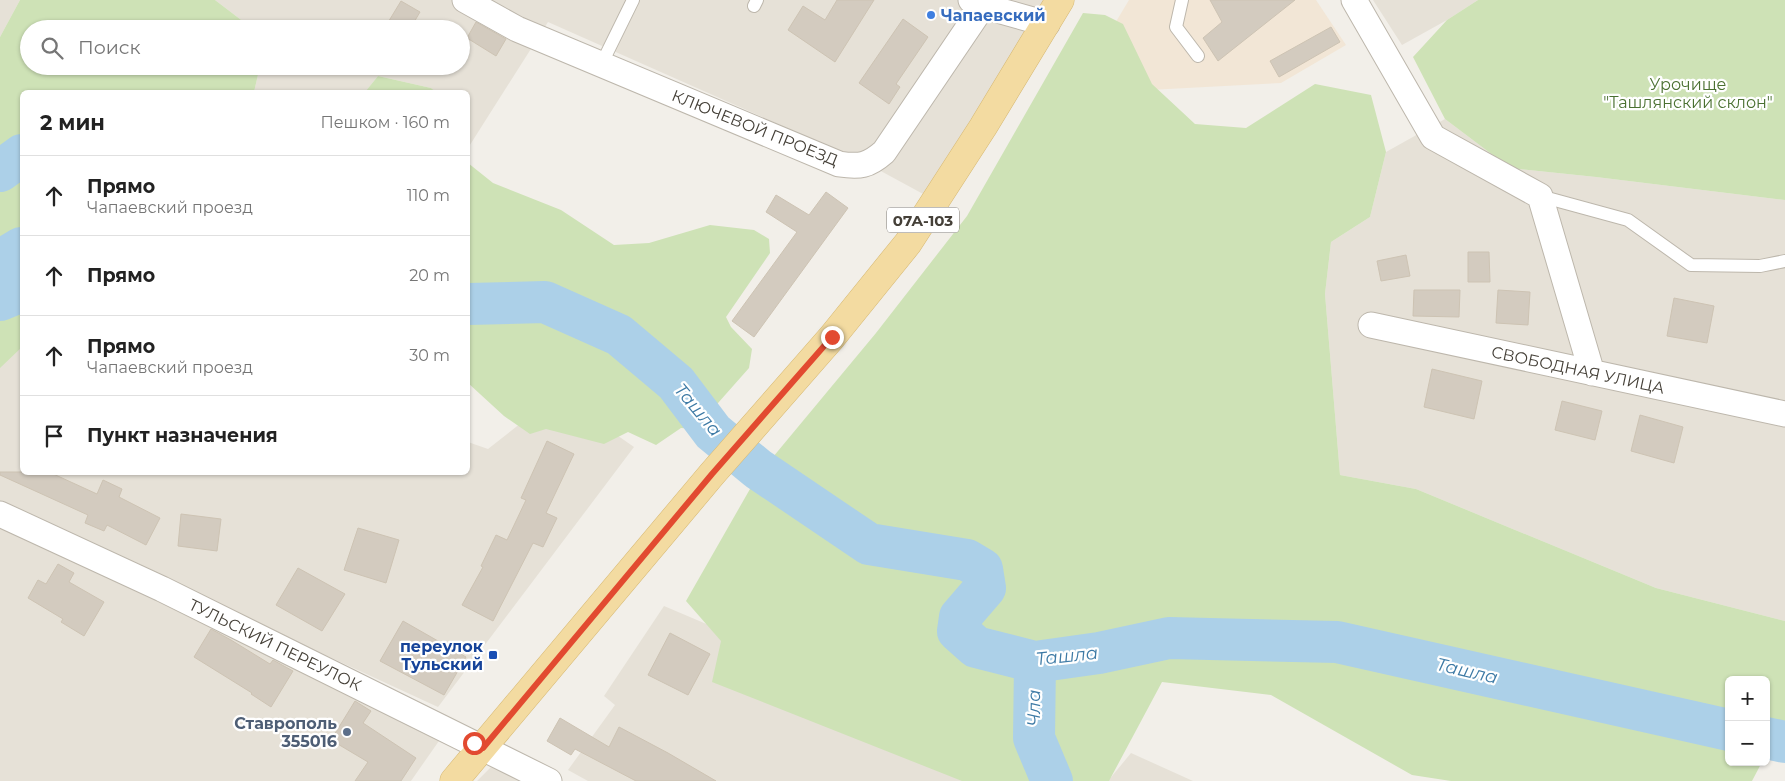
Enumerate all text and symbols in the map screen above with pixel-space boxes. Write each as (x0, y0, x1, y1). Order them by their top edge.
place label: Чапаевский (941, 6, 1046, 25)
marker: Чапаевский (925, 9, 937, 21)
search box (20, 20, 470, 75)
icon: search (38, 34, 66, 62)
text: Поиск (78, 36, 141, 59)
park label: Урочище "Ташлянский склон" (1603, 75, 1773, 112)
street label: КЛЮЧЕВОЙ ПРОЕЗД (669, 86, 841, 170)
text: 2 мин (40, 110, 105, 135)
text: Пешком · 160 m (321, 113, 450, 132)
text: Прямо (87, 175, 155, 198)
icon: ahead (40, 182, 68, 210)
text: 110 m (407, 186, 450, 205)
text: Чапаевский проезд (87, 198, 253, 217)
road number: 07А-103 (887, 208, 959, 232)
icon: ahead (40, 262, 68, 290)
text: Прямо (87, 264, 155, 287)
text: 20 m (409, 266, 450, 285)
route end (821, 326, 844, 349)
text: Прямо (87, 335, 155, 358)
icon: ahead (40, 342, 68, 370)
street label: СВОБОДНАЯ УЛИЦА (1490, 342, 1666, 398)
text: 30 m (409, 346, 450, 365)
text: Чапаевский проезд (87, 358, 253, 377)
water label: Ташла (669, 379, 727, 441)
icon: arrive (40, 422, 68, 450)
text: Пункт назначения (87, 424, 278, 447)
street label: ТУЛЬСКИЙ ПЕРЕУЛОК (186, 595, 364, 695)
place label: переулок Тульский (400, 637, 484, 674)
water label: Ташла (1035, 642, 1099, 670)
marker: переулок Тульский (487, 649, 499, 661)
water label: Ташла (1434, 653, 1500, 689)
map controls (1725, 676, 1770, 766)
button: + (1725, 676, 1770, 721)
water label: Чла (1023, 689, 1045, 727)
place label: Ставрополь 355016 (234, 714, 337, 751)
button: − (1725, 721, 1770, 766)
marker: Ставрополь 355016 (341, 726, 353, 738)
route start (463, 732, 486, 755)

